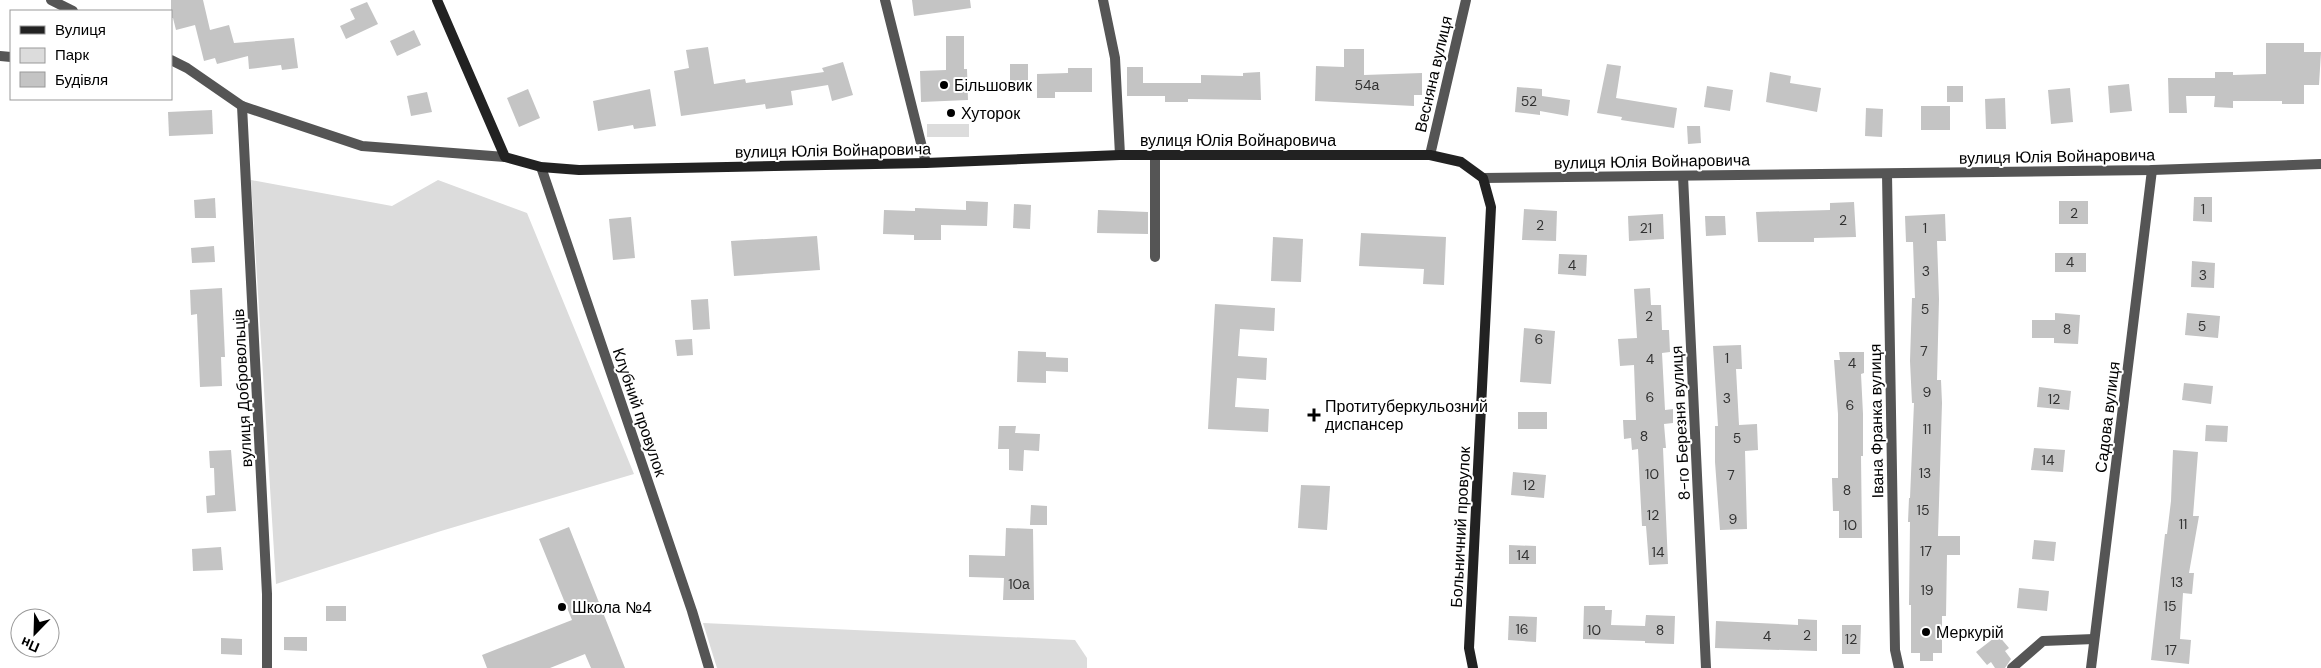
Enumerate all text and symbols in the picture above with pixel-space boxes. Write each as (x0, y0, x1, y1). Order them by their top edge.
legend (10, 10, 172, 100)
street label: Весняна вулиця (1410, 14, 1457, 134)
text: Вулиця (55, 20, 106, 40)
text: Парк (55, 45, 89, 65)
text: Будівля (55, 70, 108, 90)
place label: Більшовик (954, 75, 1033, 96)
house number: 54а (1355, 76, 1380, 94)
marker: Більшовик (938, 79, 950, 91)
house number: 52 (1521, 92, 1537, 110)
place label: Хуторок (961, 103, 1021, 124)
marker: Хуторок (945, 107, 957, 119)
street label: вулиця Юлія Войнаровича (1140, 130, 1336, 151)
street label: вулиця Юлія Войнаровича (735, 138, 931, 163)
street label: вулиця Юлія Войнаровича (1959, 144, 2155, 169)
street label: вулиця Юлія Войнаровича (1554, 149, 1750, 174)
house number: 1 (2201, 200, 2205, 218)
house number: 2 (2070, 204, 2078, 222)
house number: 2 (1839, 211, 1847, 229)
house number: 2 (1536, 216, 1544, 234)
house number: 21 (1640, 219, 1652, 237)
house number: 1 (1923, 219, 1927, 237)
house number: 4 (2066, 253, 2075, 271)
house number: 4 (1568, 256, 1577, 274)
house number: 3 (1922, 262, 1930, 280)
house number: 3 (2199, 266, 2207, 284)
house number: 5 (1921, 300, 1929, 318)
house number: 2 (1645, 307, 1653, 325)
street label: вулиця Добровольців (228, 308, 257, 468)
house number: 5 (2198, 317, 2206, 335)
house number: 8 (2063, 320, 2071, 338)
house number: 6 (1535, 330, 1543, 348)
house number: 7 (1920, 342, 1928, 360)
street label: Івана Франка вулиця (1865, 343, 1888, 499)
street label: Клубний провулок (608, 345, 672, 480)
street label: 8-го Березня вулиця (1666, 345, 1695, 501)
house number: 1 (1725, 349, 1729, 367)
house number: 4 (1646, 350, 1655, 368)
house number: 4 (1848, 354, 1857, 372)
street label: Садова вулиця (2090, 360, 2125, 474)
house number: 9 (1923, 383, 1932, 401)
house number: 6 (1646, 388, 1654, 406)
house number: 3 (1723, 389, 1731, 407)
house number: 12 (2048, 390, 2060, 408)
place label: Протитуберкульозний диспансер (1325, 396, 1488, 435)
house number: 6 (1846, 396, 1854, 414)
marker: Протитуберкульозний диспансер (1307, 408, 1321, 422)
house number: 11 (1923, 420, 1931, 438)
house number: 8 (1640, 427, 1648, 445)
house number: 5 (1733, 429, 1741, 447)
street label: Больничний провулок (1446, 445, 1475, 608)
house number: 14 (2042, 451, 2055, 469)
house number: 13 (1919, 464, 1931, 482)
house number: 10 (1645, 465, 1659, 483)
house number: 7 (1727, 466, 1735, 484)
house number: 12 (1523, 476, 1535, 494)
house number: 8 (1843, 481, 1851, 499)
house number: 15 (1917, 501, 1929, 519)
house number: 12 (1647, 506, 1659, 524)
house number: 9 (1729, 510, 1738, 528)
house number: 11 (2179, 515, 2187, 533)
house number: 10 (1843, 516, 1857, 534)
house number: 17 (1920, 542, 1932, 560)
house number: 14 (1652, 543, 1665, 561)
house number: 14 (1517, 546, 1530, 564)
house number: 13 (2171, 573, 2183, 591)
house number: 10а (1008, 575, 1030, 593)
house number: 19 (1920, 581, 1934, 599)
place label: Школа №4 (572, 597, 652, 618)
house number: 15 (2164, 597, 2176, 615)
marker: Школа №4 (556, 601, 568, 613)
north arrow (10, 608, 60, 658)
house number: 16 (1515, 620, 1529, 638)
house number: 10 (1587, 621, 1601, 639)
house number: 8 (1656, 621, 1664, 639)
place label: Меркурій (1936, 622, 2004, 643)
house number: 2 (1803, 626, 1811, 644)
marker: Меркурій (1920, 626, 1932, 638)
house number: 4 (1763, 627, 1772, 645)
house number: 12 (1845, 630, 1857, 648)
text: Пн (18, 633, 42, 657)
house number: 17 (2165, 641, 2177, 659)

